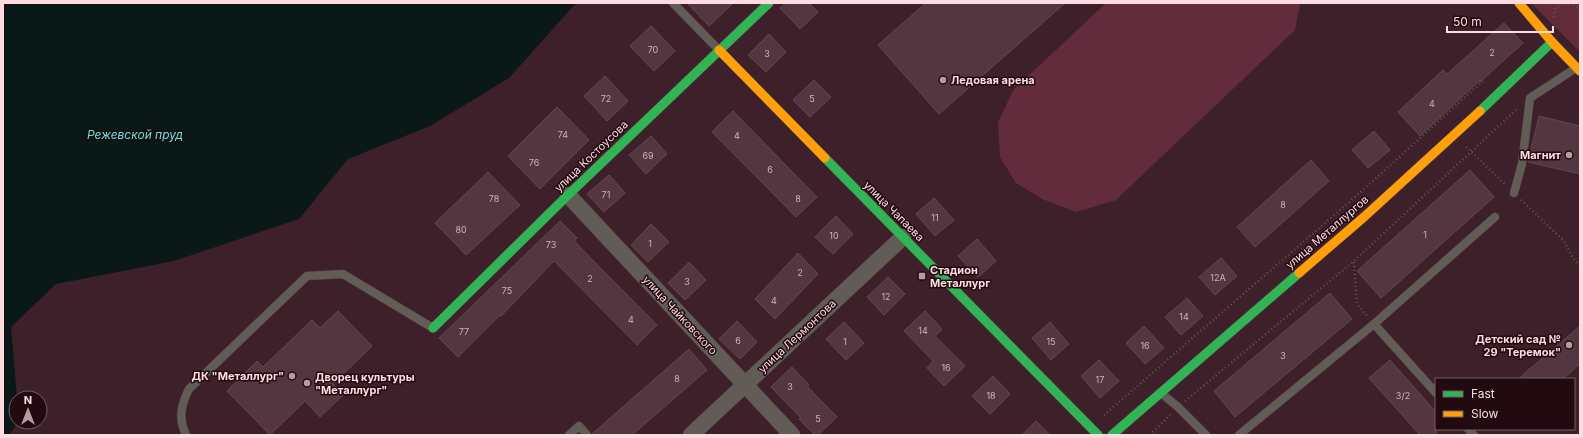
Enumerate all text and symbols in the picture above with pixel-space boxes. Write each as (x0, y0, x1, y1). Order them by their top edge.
scale bar (1447, 8, 1553, 34)
text: 50 m (1453, 14, 1482, 29)
house number: 70 (648, 44, 659, 55)
house number: 2 (1489, 47, 1495, 58)
house number: 3 (764, 48, 770, 59)
place label: Ледовая арена (951, 73, 1035, 87)
marker: Ледовая арена (938, 75, 948, 85)
house number: 72 (601, 93, 611, 104)
house number: 5 (809, 93, 815, 104)
house number: 4 (1429, 98, 1435, 109)
street label: улица Костоусова (551, 117, 631, 195)
water label: Режевской пруд (87, 127, 183, 142)
house number: 74 (558, 129, 568, 140)
house number: 4 (734, 130, 740, 141)
place label: Магнит (1520, 148, 1561, 162)
house number: 69 (642, 150, 654, 161)
marker: Магнит (1564, 150, 1574, 160)
house number: 76 (529, 157, 540, 168)
house number: 6 (767, 164, 773, 175)
street label: улица Чапаева (861, 178, 927, 244)
house number: 71 (602, 189, 610, 200)
street label: улица Металлургов (1283, 192, 1371, 272)
house number: 78 (489, 193, 500, 204)
house number: 8 (795, 193, 801, 204)
house number: 8 (1280, 199, 1286, 210)
house number: 11 (931, 212, 939, 223)
house number: 80 (455, 224, 467, 235)
house number: 1 (1423, 229, 1427, 240)
house number: 10 (829, 230, 839, 241)
house number: 1 (648, 238, 652, 249)
house number: 73 (546, 239, 557, 250)
place label: Стадион Металлург (930, 263, 990, 290)
house number: 2 (797, 267, 803, 278)
marker: Стадион Металлург (917, 271, 927, 281)
house number: 12А (1210, 272, 1226, 283)
house number: 2 (587, 273, 593, 284)
street label: улица Чайковского (640, 273, 721, 358)
house number: 3 (684, 276, 690, 287)
house number: 75 (502, 285, 512, 296)
house number: 12 (881, 291, 891, 302)
house number: 4 (771, 295, 777, 306)
street label: улица Лермонтова (755, 296, 839, 376)
house number: 14 (1179, 311, 1189, 322)
house number: 4 (628, 314, 634, 325)
house number: 14 (918, 325, 928, 336)
house number: 77 (459, 326, 469, 337)
place label: Детский сад № 29 "Теремок" (1475, 332, 1561, 359)
house number: 6 (735, 335, 741, 346)
house number: 1 (843, 336, 847, 347)
house number: 15 (1046, 336, 1056, 347)
house number: 16 (1140, 340, 1150, 351)
marker: Детский сад № 29 "Теремок" (1564, 340, 1574, 350)
house number: 3 (1280, 350, 1286, 361)
house number: 16 (941, 362, 951, 373)
place label: ДК "Металлург" (192, 369, 284, 383)
place label: Дворец культуры "Металлург" (315, 370, 415, 397)
marker: ДК "Металлург" (287, 371, 297, 381)
house number: 8 (674, 373, 680, 384)
house number: 17 (1096, 374, 1104, 385)
marker: Дворец культуры "Металлург" (302, 378, 312, 388)
legend (1435, 378, 1575, 430)
house number: 3 (787, 381, 793, 392)
text: Fast (1471, 386, 1495, 401)
north arrow (8, 390, 48, 430)
house number: 18 (986, 390, 996, 401)
house number: 3/2 (1396, 390, 1410, 401)
text: N (24, 393, 32, 407)
text: Slow (1471, 406, 1499, 421)
house number: 5 (815, 413, 821, 424)

